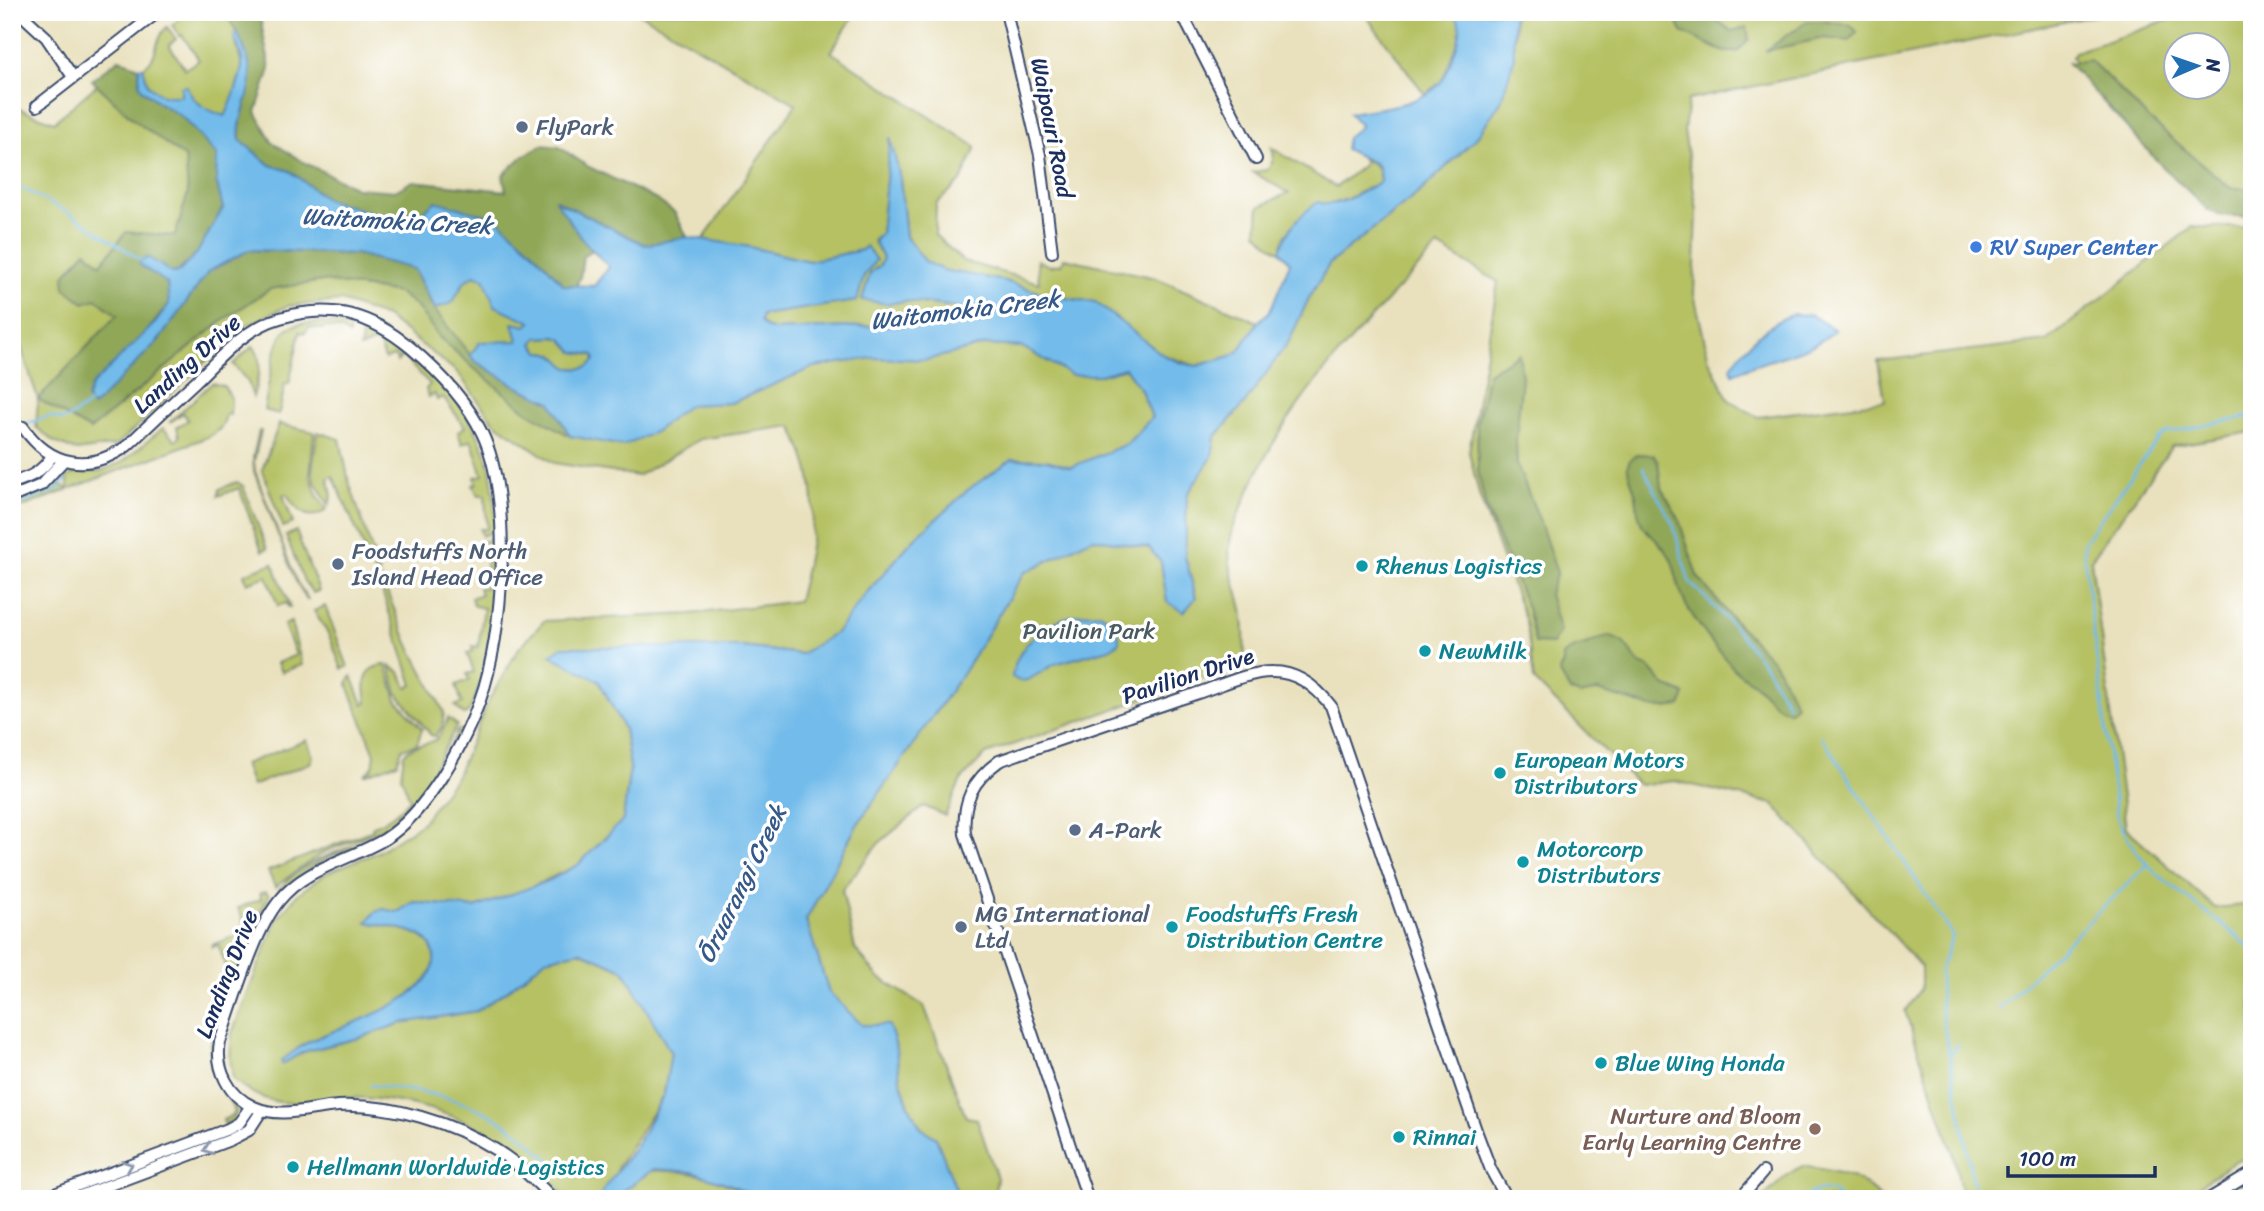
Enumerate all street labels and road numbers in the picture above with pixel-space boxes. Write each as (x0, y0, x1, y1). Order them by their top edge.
street label: Waipouri Road (1018, 54, 1086, 204)
street label: Landing Drive (123, 303, 251, 424)
street label: Pavilion Drive (1117, 635, 1259, 717)
street label: Landing Drive (184, 903, 270, 1044)

